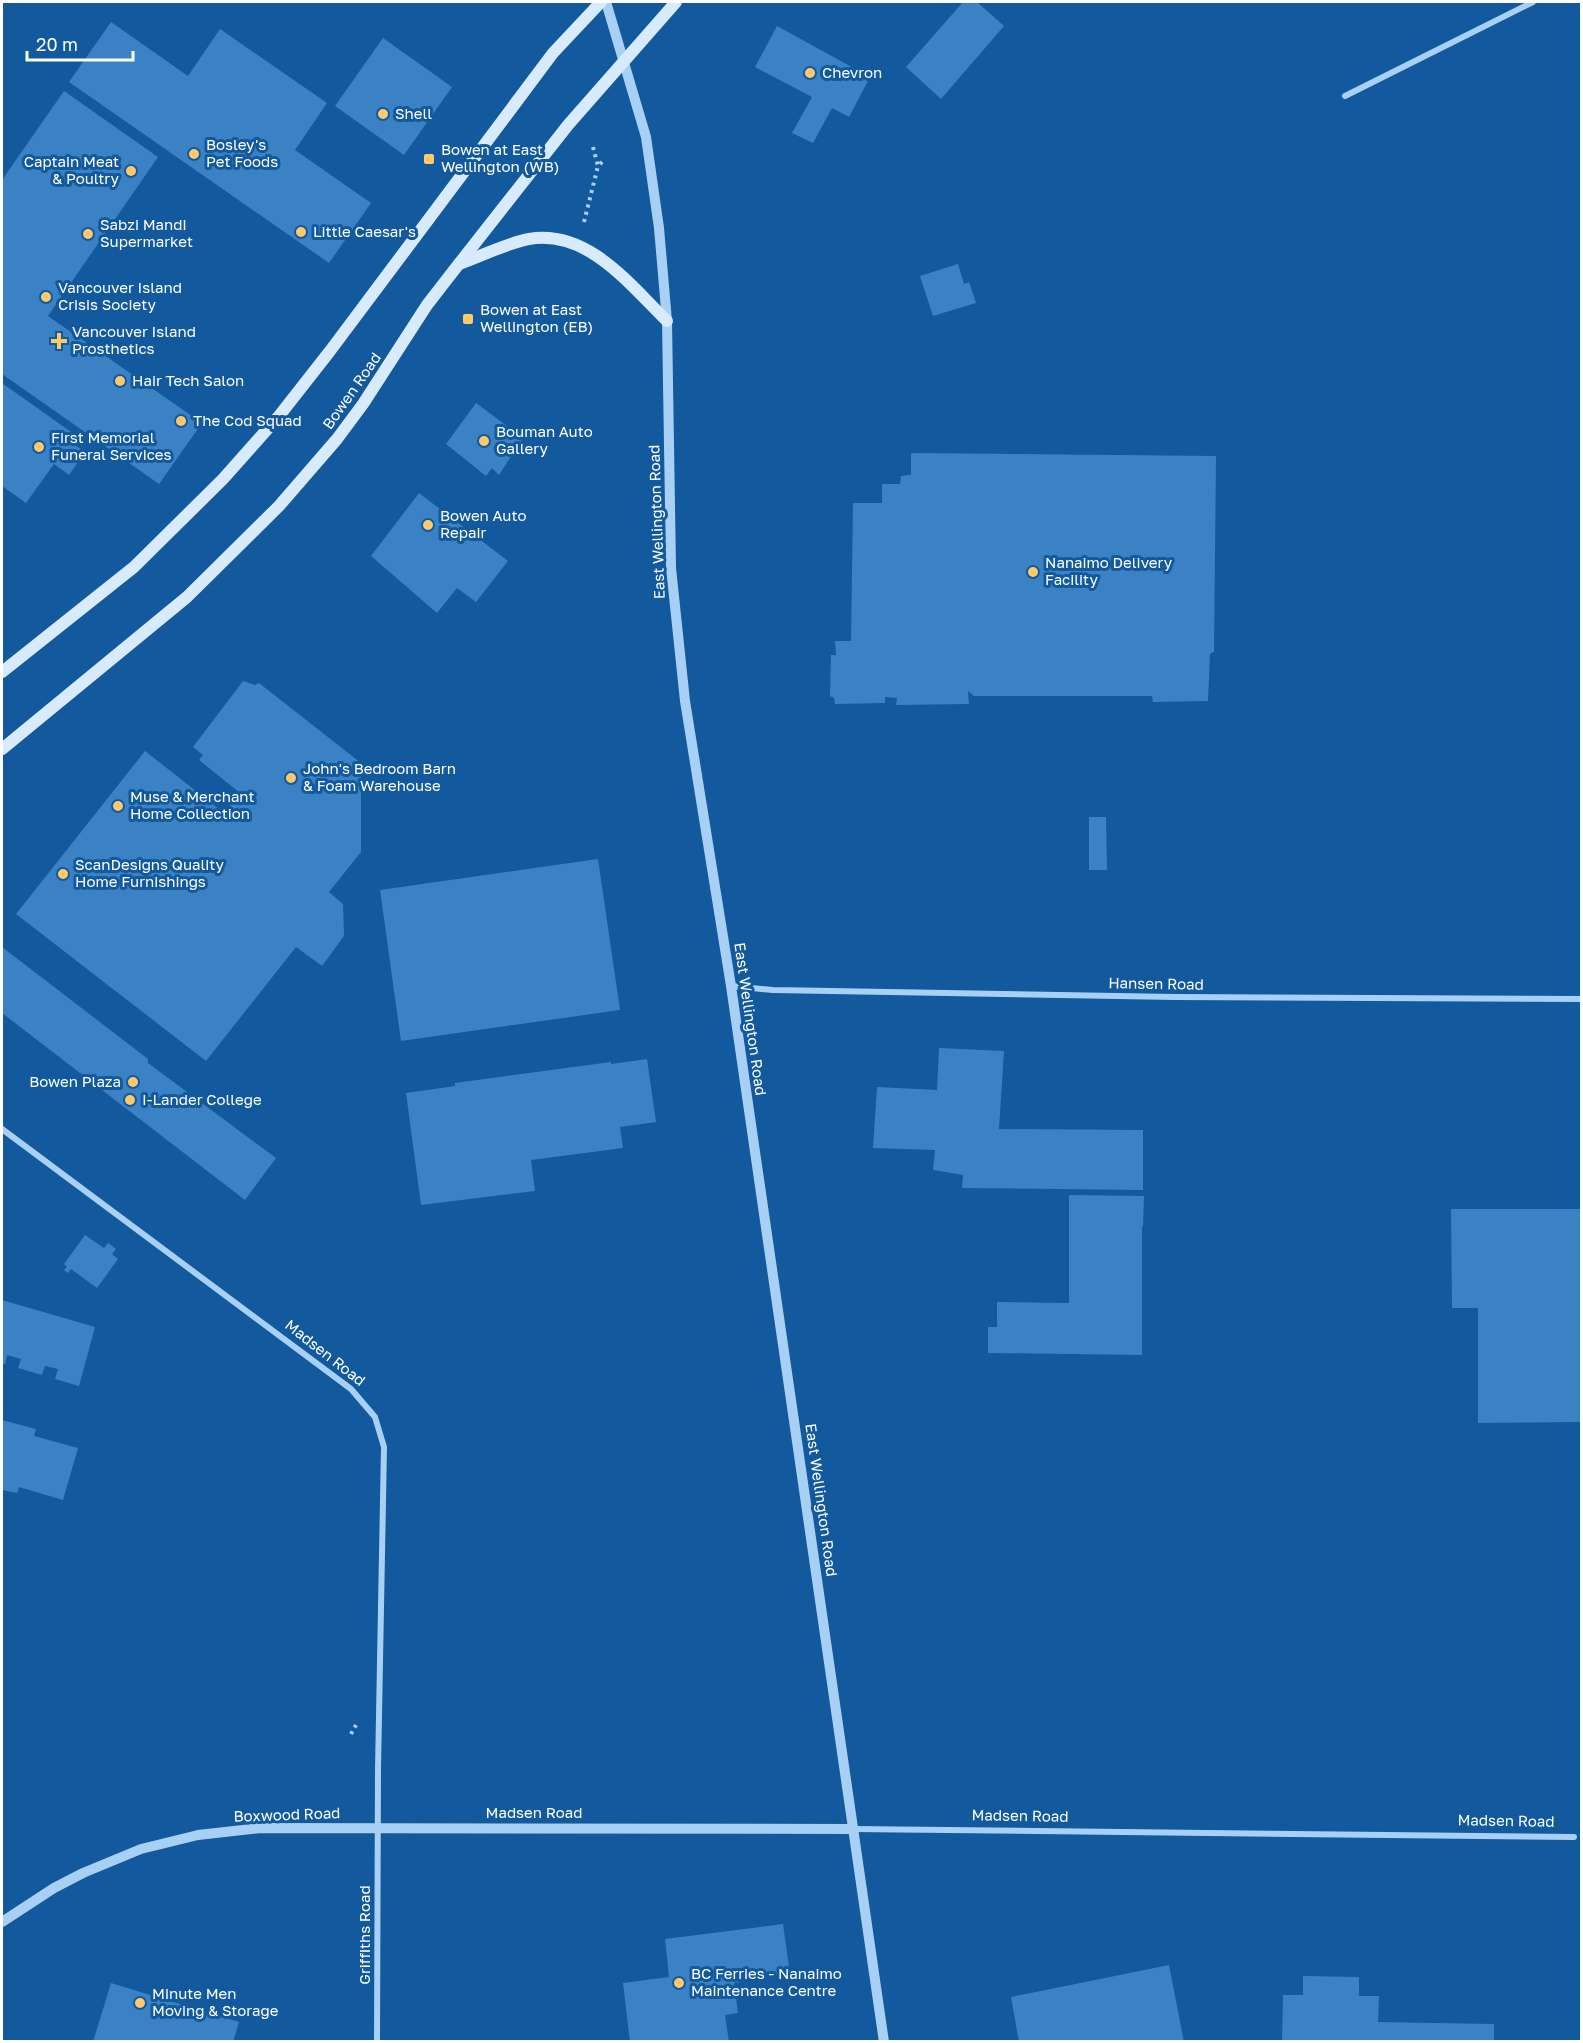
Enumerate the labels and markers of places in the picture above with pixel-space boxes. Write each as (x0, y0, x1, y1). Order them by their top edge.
place label: Chevron (822, 63, 882, 81)
marker: Chevron (803, 66, 817, 80)
place label: Shell (395, 104, 432, 122)
marker: Shell (376, 107, 390, 121)
place label: Bosley's Pet Foods (206, 135, 278, 170)
place label: Bowen at East Wellington (WB) (441, 140, 559, 175)
marker: Bosley's Pet Foods (187, 147, 201, 161)
place label: Captain Meat & Poultry (24, 152, 120, 187)
marker: Bowen at East Wellington (WB) (422, 152, 436, 166)
marker: Captain Meat & Poultry (124, 164, 138, 178)
place label: Sabzi Mandi Supermarket (100, 215, 193, 250)
place label: Little Caesar's (313, 222, 416, 240)
marker: Little Caesar's (294, 225, 308, 239)
marker: Sabzi Mandi Supermarket (81, 227, 95, 241)
place label: Vancouver Island Crisis Society (58, 278, 182, 313)
marker: Vancouver Island Crisis Society (39, 290, 53, 304)
place label: Bowen at East Wellington (EB) (480, 300, 593, 335)
marker: Bowen at East Wellington (EB) (461, 312, 475, 326)
place label: Vancouver Island Prosthetics (72, 322, 196, 357)
marker: Vancouver Island Prosthetics (50, 332, 68, 350)
place label: Hair Tech Salon (132, 371, 244, 389)
marker: Hair Tech Salon (113, 374, 127, 388)
place label: The Cod Squad (193, 411, 302, 429)
marker: The Cod Squad (174, 414, 188, 428)
place label: Bouman Auto Gallery (496, 422, 593, 457)
place label: First Memorial Funeral Services (51, 428, 172, 463)
marker: Bouman Auto Gallery (477, 434, 491, 448)
marker: First Memorial Funeral Services (32, 440, 46, 454)
place label: Bowen Auto Repair (440, 506, 526, 541)
marker: Bowen Auto Repair (421, 518, 435, 532)
place label: Nanaimo Delivery Facility (1045, 553, 1173, 588)
marker: Nanaimo Delivery Facility (1026, 565, 1040, 579)
place label: John's Bedroom Barn & Foam Warehouse (303, 759, 456, 794)
marker: John's Bedroom Barn & Foam Warehouse (284, 771, 298, 785)
place label: Muse & Merchant Home Collection (130, 787, 254, 822)
marker: Muse & Merchant Home Collection (111, 799, 125, 813)
place label: ScanDesigns Quality Home Furnishings (75, 855, 225, 890)
marker: ScanDesigns Quality Home Furnishings (56, 867, 70, 881)
place label: Bowen Plaza (29, 1072, 121, 1090)
marker: Bowen Plaza (126, 1075, 140, 1089)
place label: I-Lander College (142, 1090, 262, 1108)
marker: I-Lander College (123, 1093, 137, 1107)
place label: BC Ferries - Nanaimo Maintenance Centre (691, 1964, 842, 1999)
marker: BC Ferries - Nanaimo Maintenance Centre (672, 1976, 686, 1990)
place label: Minute Men Moving & Storage (152, 1984, 279, 2019)
marker: Minute Men Moving & Storage (133, 1996, 147, 2010)

